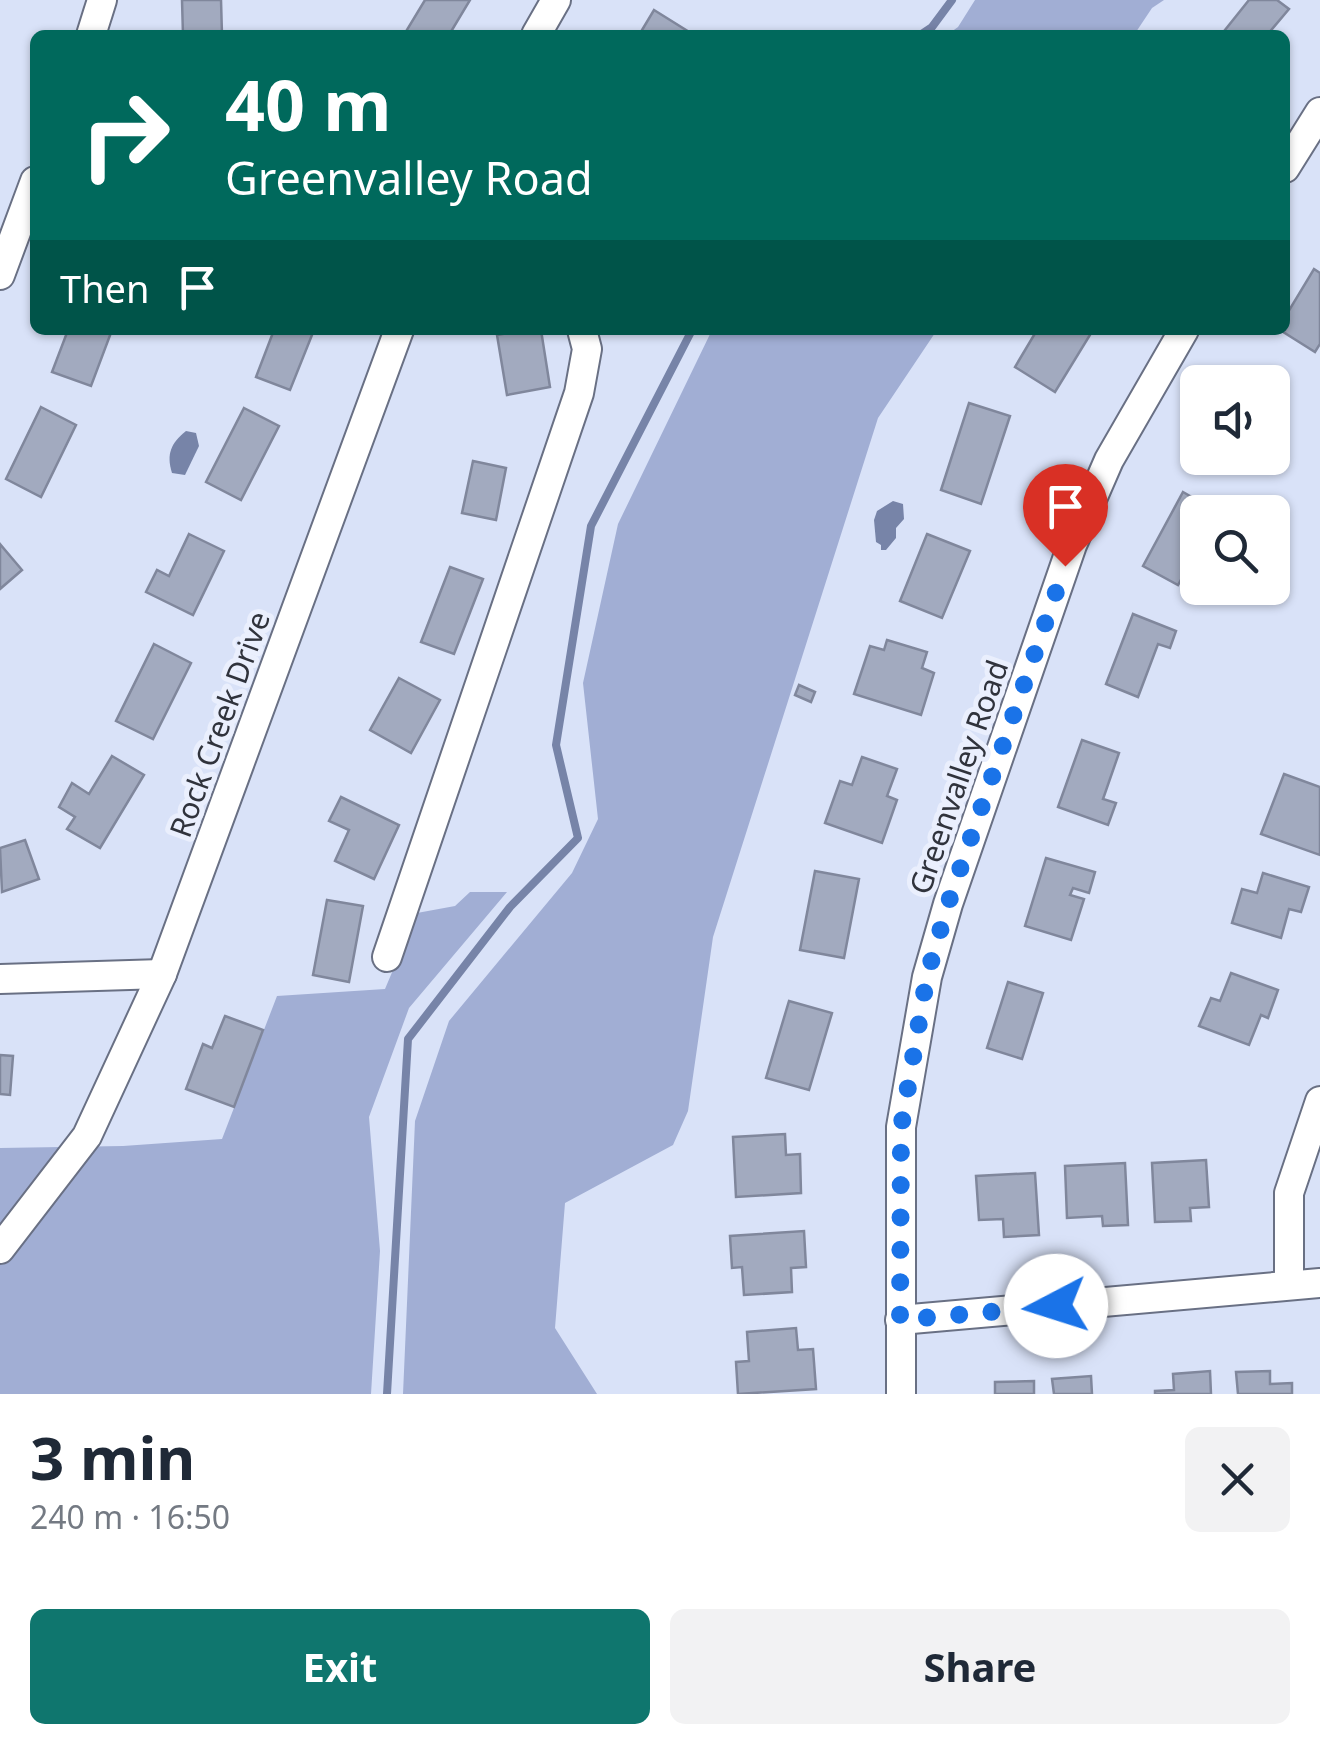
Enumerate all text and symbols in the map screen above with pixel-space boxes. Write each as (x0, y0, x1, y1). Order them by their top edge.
text: 40 m (225, 56, 392, 152)
icon: right (60, 70, 190, 200)
text: Greenvalley Road (225, 147, 593, 208)
icon: arrive (170, 260, 225, 315)
text: Then (60, 262, 150, 314)
map controls (1180, 365, 1290, 605)
button: sound (1180, 365, 1290, 475)
pin (1023, 464, 1108, 567)
icon: arrive (1038, 479, 1093, 534)
button: search (1180, 495, 1290, 605)
street label: Rock Creek Drive (159, 605, 279, 843)
street label: Greenvalley Road (899, 654, 1017, 900)
position arrow (1004, 1254, 1108, 1358)
text: 3 min (30, 1416, 195, 1498)
button: close (1185, 1427, 1290, 1532)
text: 240 m · 16:50 (30, 1495, 230, 1538)
button: Exit (30, 1609, 650, 1724)
button: Share (670, 1609, 1290, 1724)

